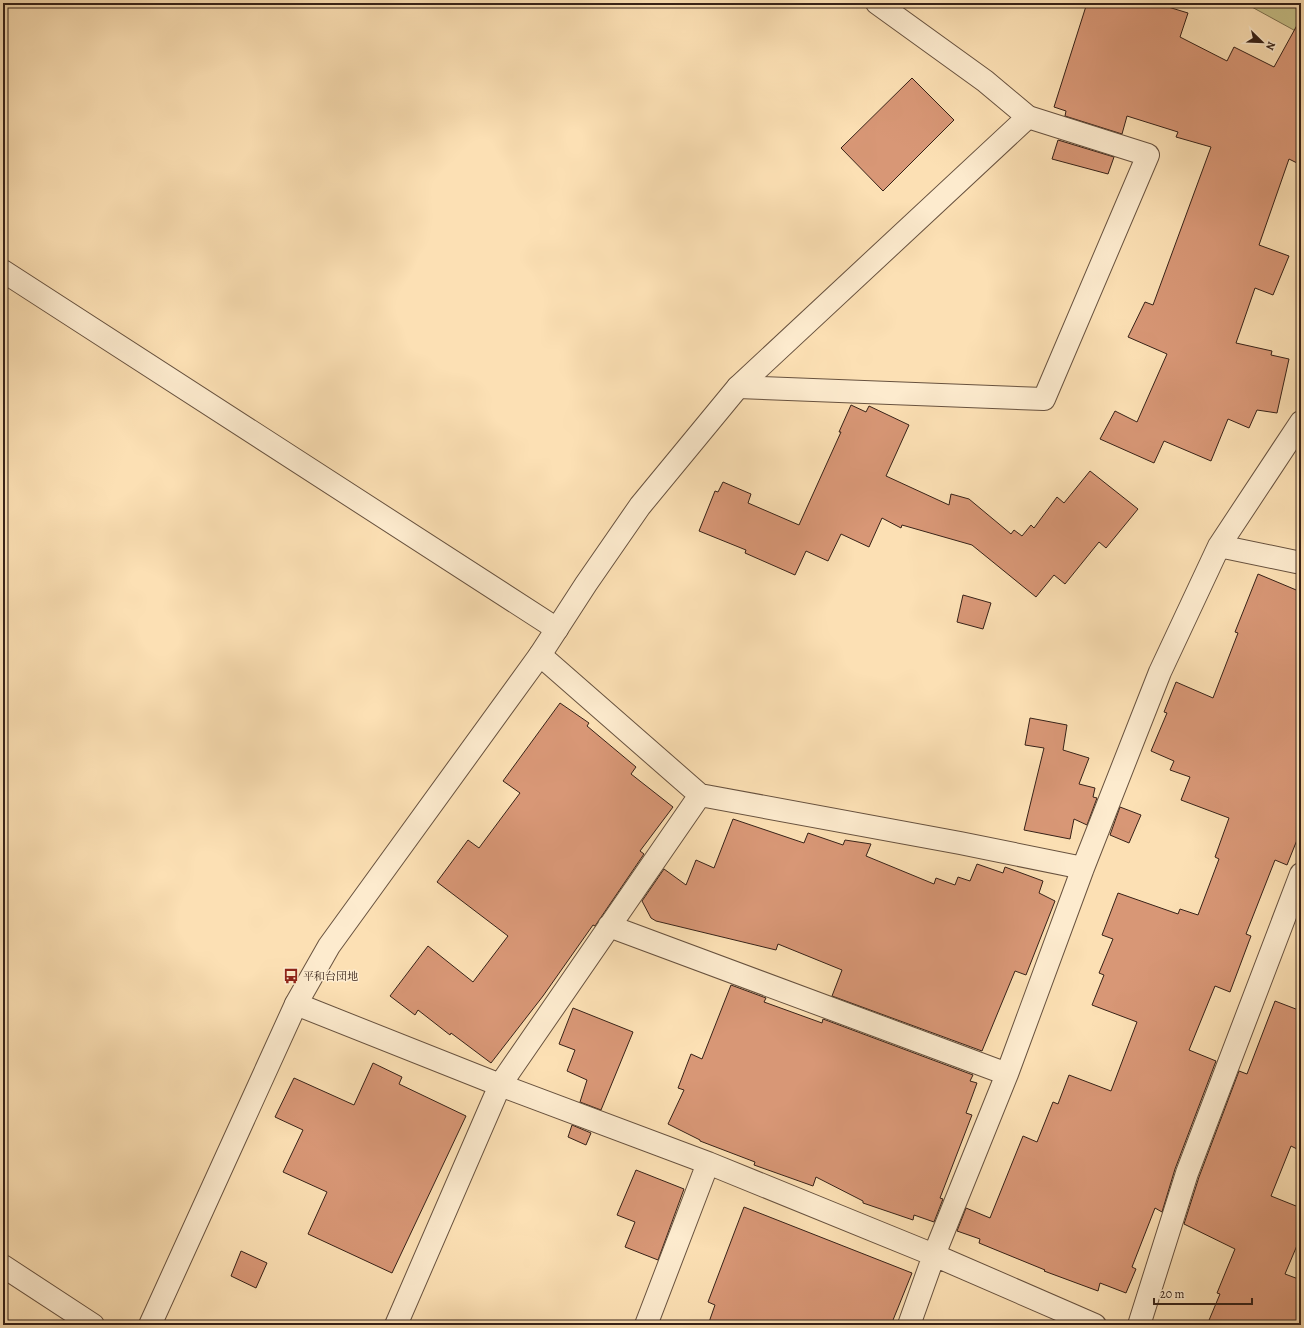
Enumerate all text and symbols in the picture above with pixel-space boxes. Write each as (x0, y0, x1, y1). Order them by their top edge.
north arrow (1242, 22, 1282, 62)
text: N (1262, 39, 1279, 52)
bus stop icon: 平和台団地 (282, 967, 300, 985)
place label: 平和台団地 (303, 969, 358, 984)
scale bar (1154, 1280, 1252, 1306)
text: 20 m (1160, 1286, 1184, 1302)

